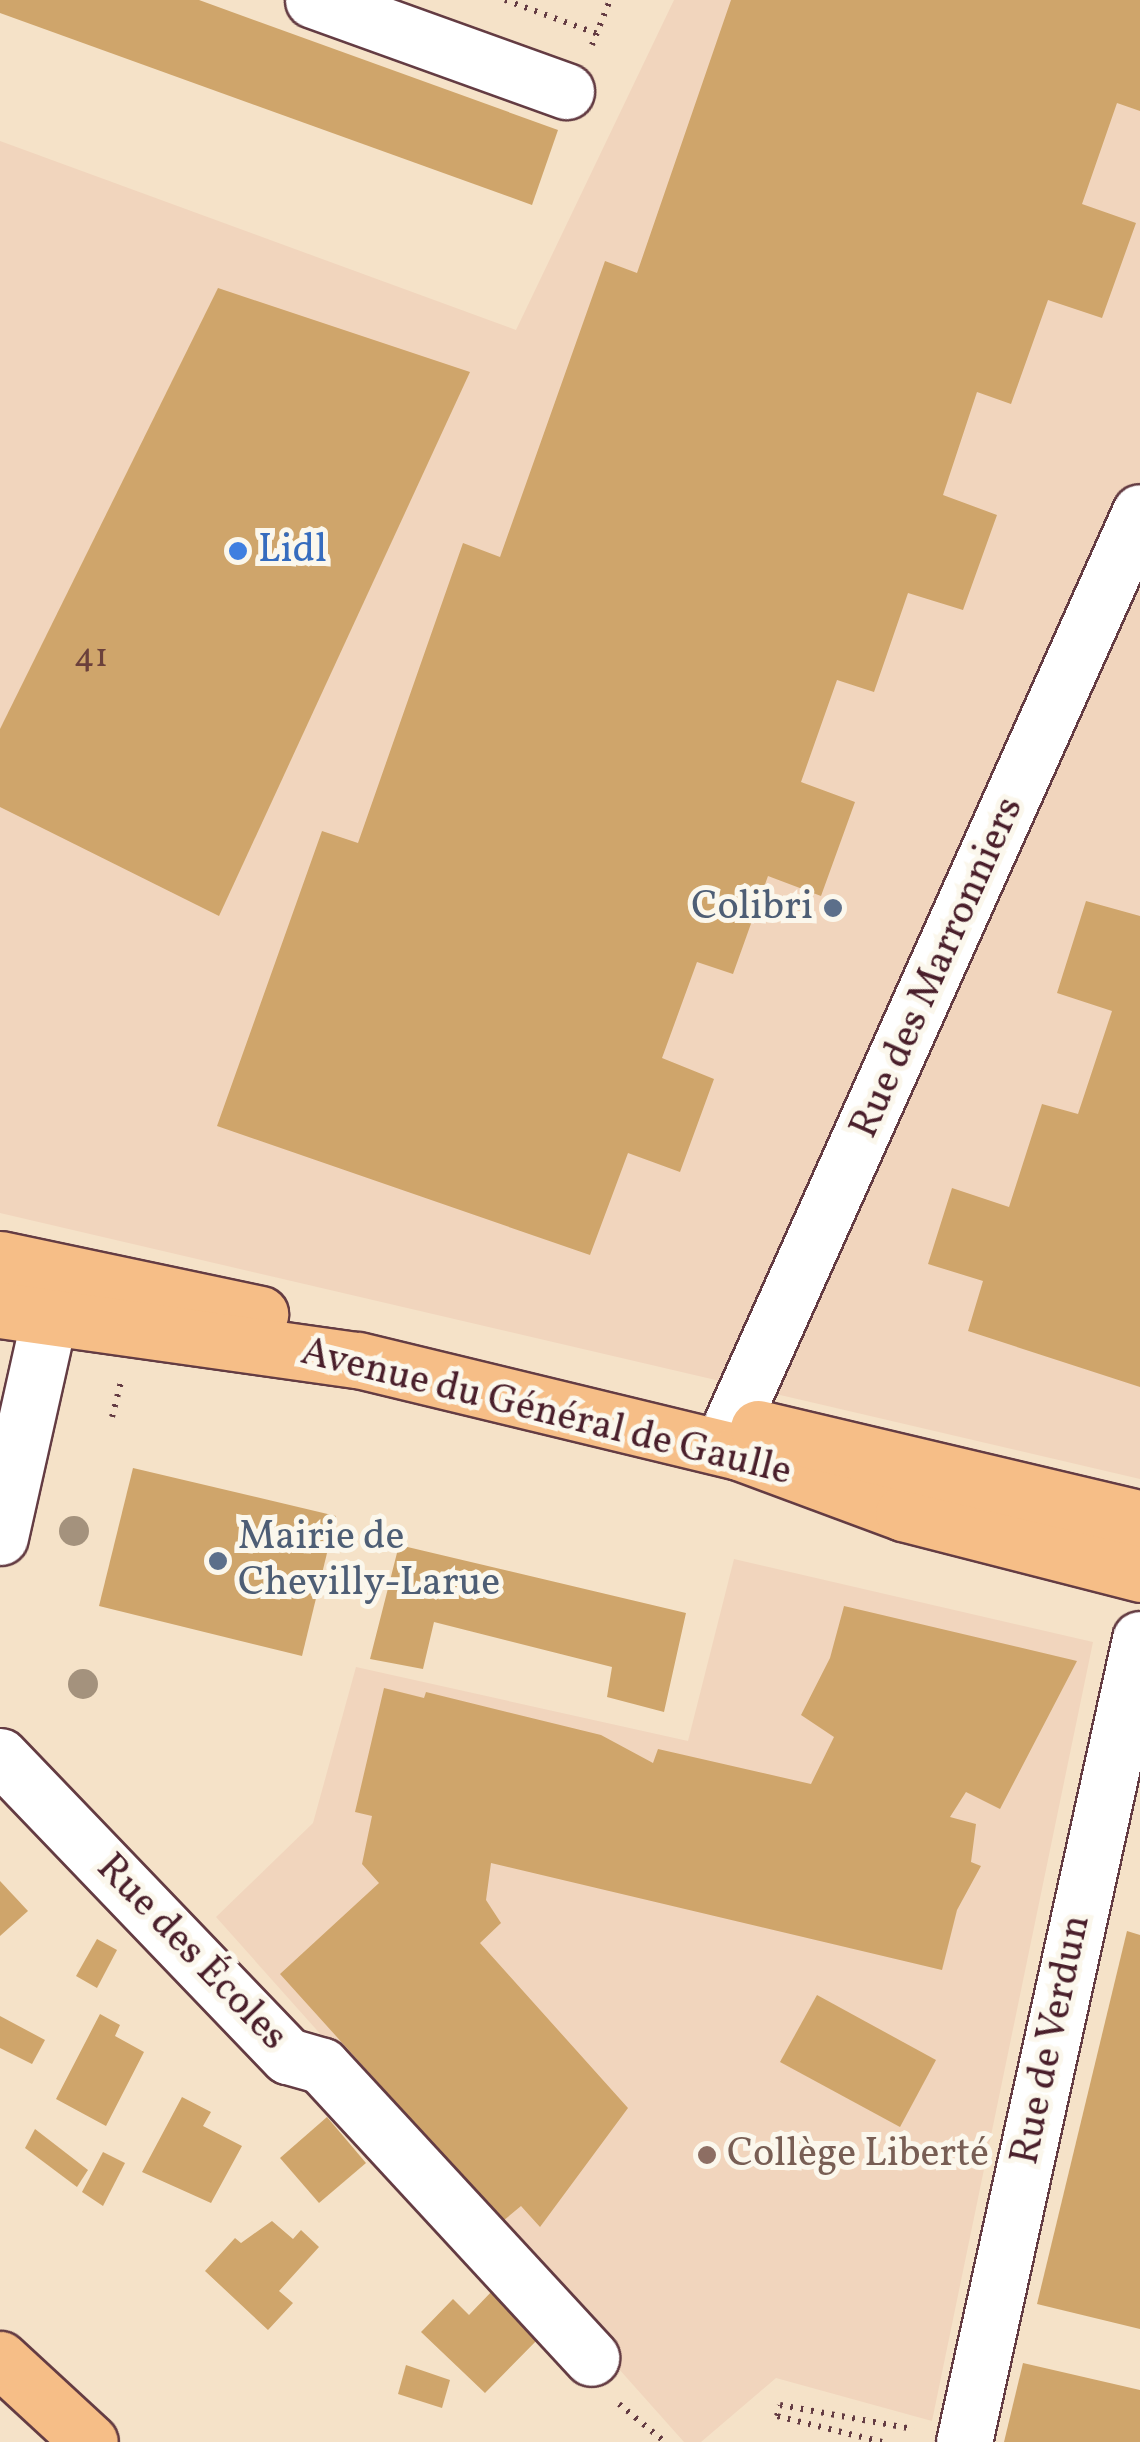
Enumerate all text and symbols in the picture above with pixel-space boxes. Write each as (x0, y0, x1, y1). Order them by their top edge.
place label: Lidl (258, 527, 327, 575)
marker: Lidl (227, 540, 249, 562)
house number: 41 (74, 636, 108, 678)
street label: Rue des Marronniers (841, 790, 1035, 1146)
place label: Colibri (691, 884, 813, 932)
marker: Colibri (822, 897, 844, 919)
street label: Avenue du Général de Gaulle (296, 1329, 796, 1497)
place label: Mairie de Chevilly-Larue (238, 1514, 500, 1608)
marker: Mairie de Chevilly-Larue (207, 1550, 229, 1572)
street label: Rue des Écoles (85, 1845, 297, 2061)
street label: Rue de Verdun (1002, 1910, 1102, 2170)
place label: Collège Liberté (727, 2131, 989, 2179)
marker: Collège Liberté (696, 2144, 718, 2166)

